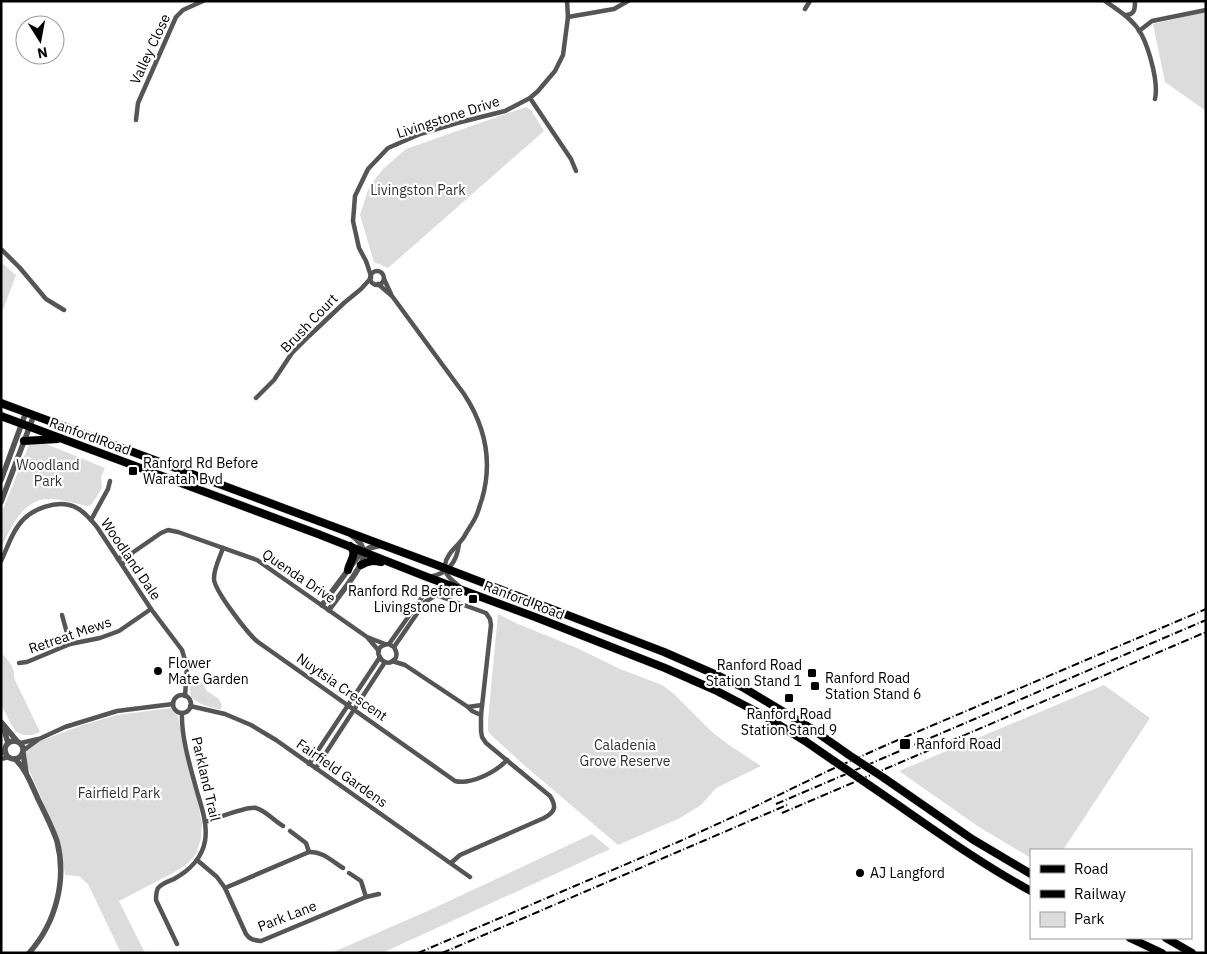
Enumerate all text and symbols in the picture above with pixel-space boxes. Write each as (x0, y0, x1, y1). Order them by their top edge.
street label: Valley Close (126, 11, 174, 87)
north arrow (15, 15, 65, 65)
text: N (36, 43, 49, 63)
street label: Livingstone Drive (394, 92, 502, 142)
park label: Livingston Park (370, 181, 466, 199)
street label: Brush Court (277, 290, 342, 356)
street label: Ranford Road (47, 413, 133, 459)
place label: Ranford Rd Before Waratah Bvd (143, 454, 258, 488)
park label: Woodland Park (16, 456, 80, 490)
marker: Ranford Rd Before Waratah Bvd (127, 465, 139, 477)
street label: Woodland Dale (97, 515, 165, 604)
street label: Quenda Drive (259, 545, 339, 607)
street label: Ranford Road (481, 576, 567, 624)
place label: Ranford Rd Before Livingstone Dr (348, 582, 463, 616)
marker: Ranford Rd Before Livingstone Dr (467, 593, 479, 605)
street label: Retreat Mews (26, 612, 114, 658)
street label: Nuytsia Crescent (293, 649, 391, 725)
place label: Flower Mate Garden (168, 654, 249, 688)
place label: Ranford Road Station Stand 1 (706, 656, 802, 690)
marker: Flower Mate Garden (152, 665, 164, 677)
marker: Ranford Road Station Stand 1 (806, 667, 818, 679)
place label: Ranford Road Station Stand 6 (825, 669, 921, 703)
marker: Ranford Road Station Stand 6 (809, 680, 821, 692)
marker: Ranford Road Station Stand 9 (783, 692, 795, 704)
place label: Ranford Road Station Stand 9 (741, 705, 837, 739)
street label: Parkland Trail (188, 735, 225, 823)
street label: Fairfield Gardens (293, 735, 391, 811)
place label: Ranford Road (916, 735, 1001, 753)
park label: Caladenia Grove Reserve (580, 736, 671, 770)
marker: Ranford Road (898, 737, 912, 751)
park label: Fairfield Park (78, 784, 161, 802)
legend (1030, 849, 1192, 939)
text: Road (1074, 859, 1109, 878)
place label: AJ Langford (870, 864, 945, 882)
marker: AJ Langford (854, 867, 866, 879)
text: Railway (1074, 884, 1127, 903)
street label: Park Lane (255, 896, 319, 935)
text: Park (1074, 909, 1104, 928)

